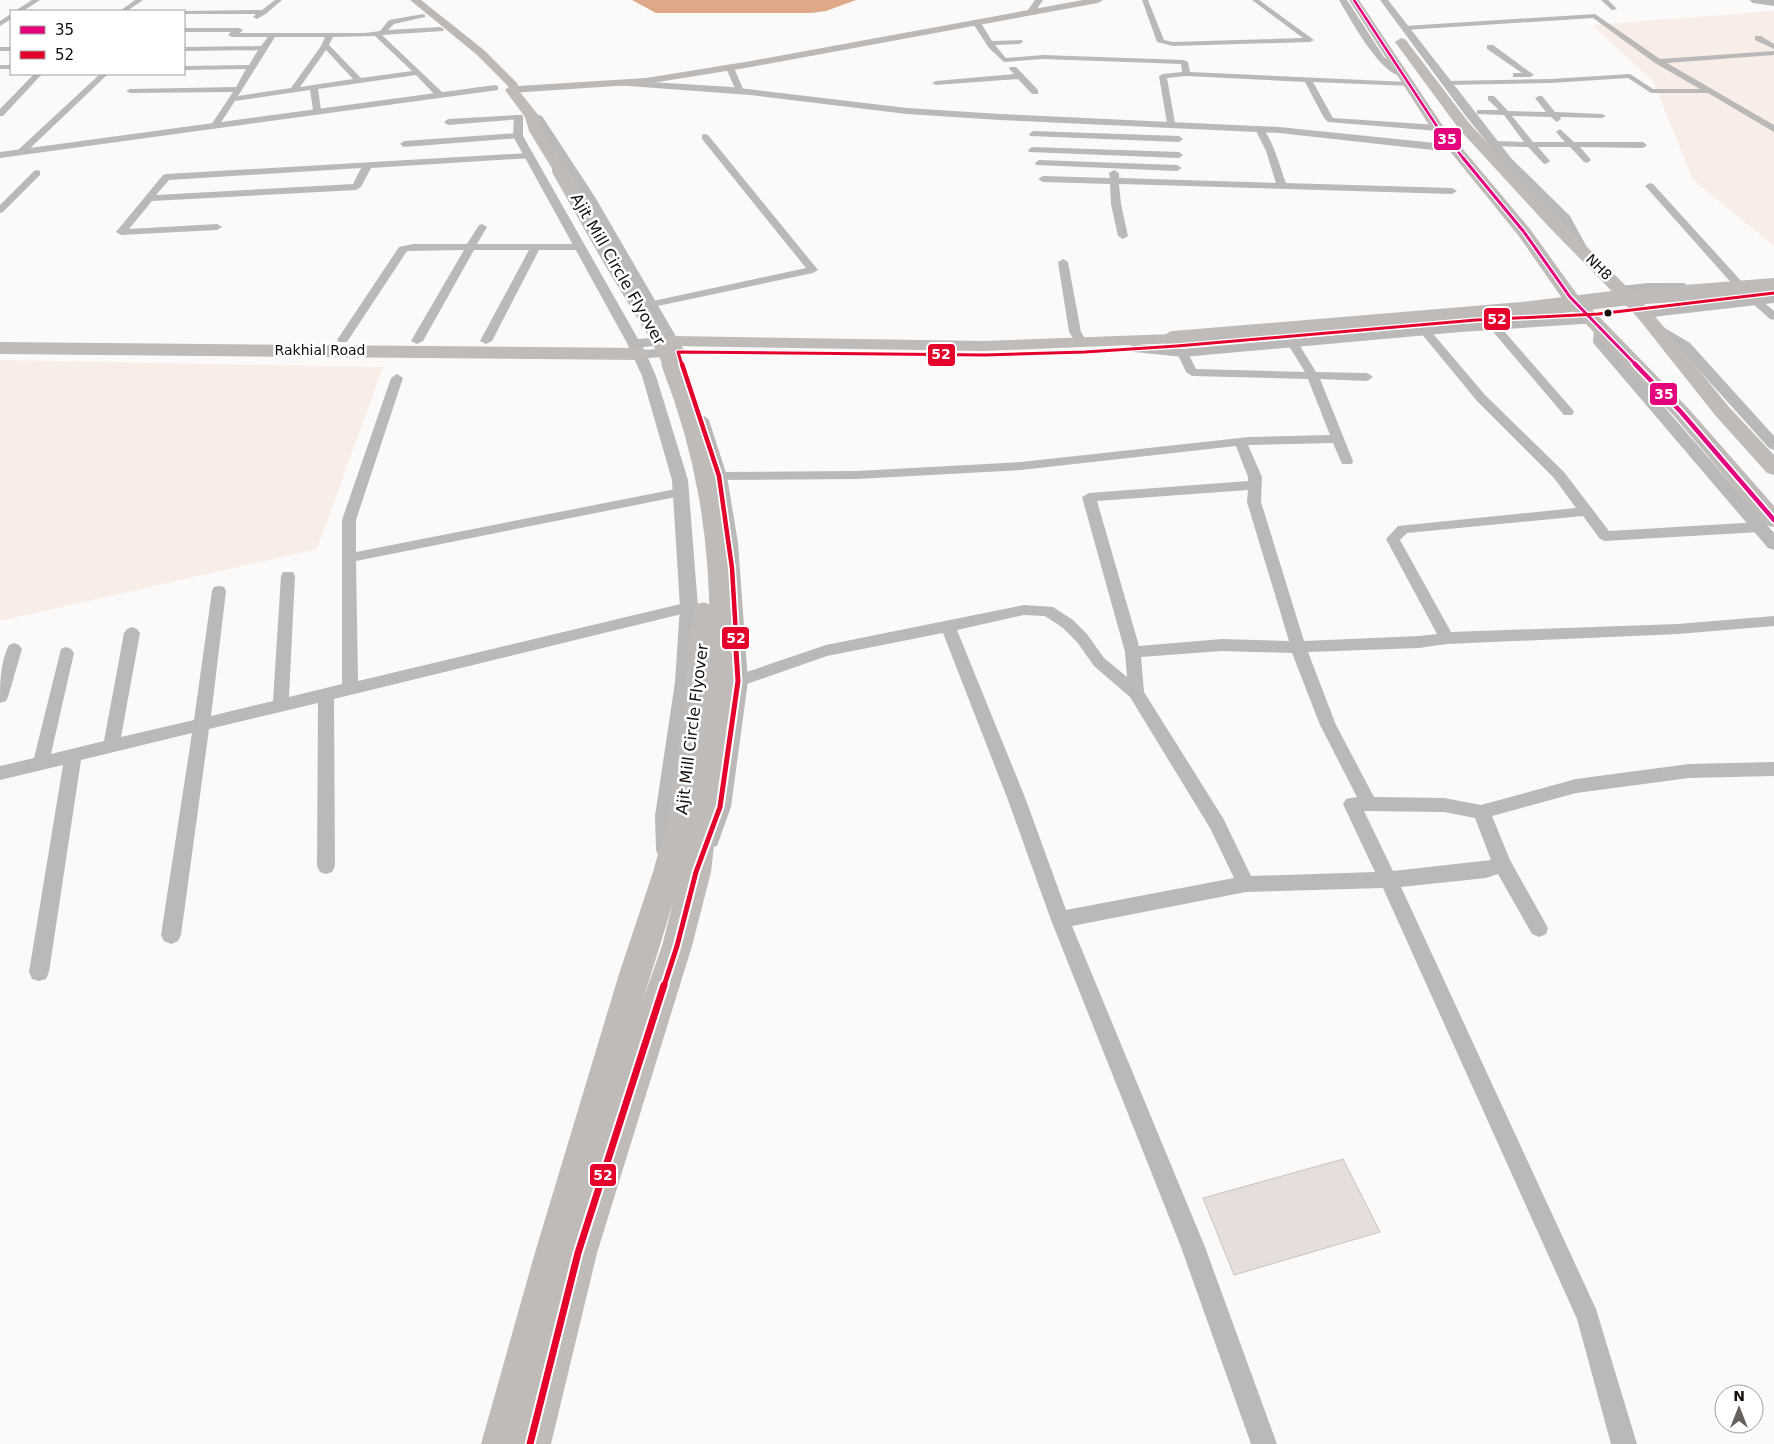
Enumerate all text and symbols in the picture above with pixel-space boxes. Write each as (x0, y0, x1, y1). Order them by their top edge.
legend (10, 10, 185, 75)
text: 35 (55, 21, 74, 39)
text: 52 (55, 46, 74, 64)
line badge: 35 (1433, 127, 1462, 151)
text: 35 (1437, 131, 1457, 147)
street label: Ajit Mill Circle Flyover (567, 190, 669, 349)
street label: NH8 (1583, 251, 1615, 283)
line badge: 52 (1483, 307, 1511, 331)
unlabelled marker (1603, 308, 1613, 318)
text: 52 (1487, 311, 1507, 327)
street label: Rakhial Road (275, 342, 365, 358)
line badge: 52 (927, 343, 956, 367)
text: 52 (931, 346, 951, 362)
line badge: 35 (1649, 382, 1678, 406)
text: 35 (1654, 386, 1674, 402)
line badge: 52 (721, 626, 750, 650)
text: 52 (726, 630, 746, 646)
street label: Ajit Mill Circle Flyover (672, 642, 712, 816)
line badge: 52 (589, 1163, 617, 1187)
text: 52 (593, 1167, 613, 1183)
north arrow (1714, 1384, 1764, 1434)
text: N (1733, 1388, 1745, 1404)

